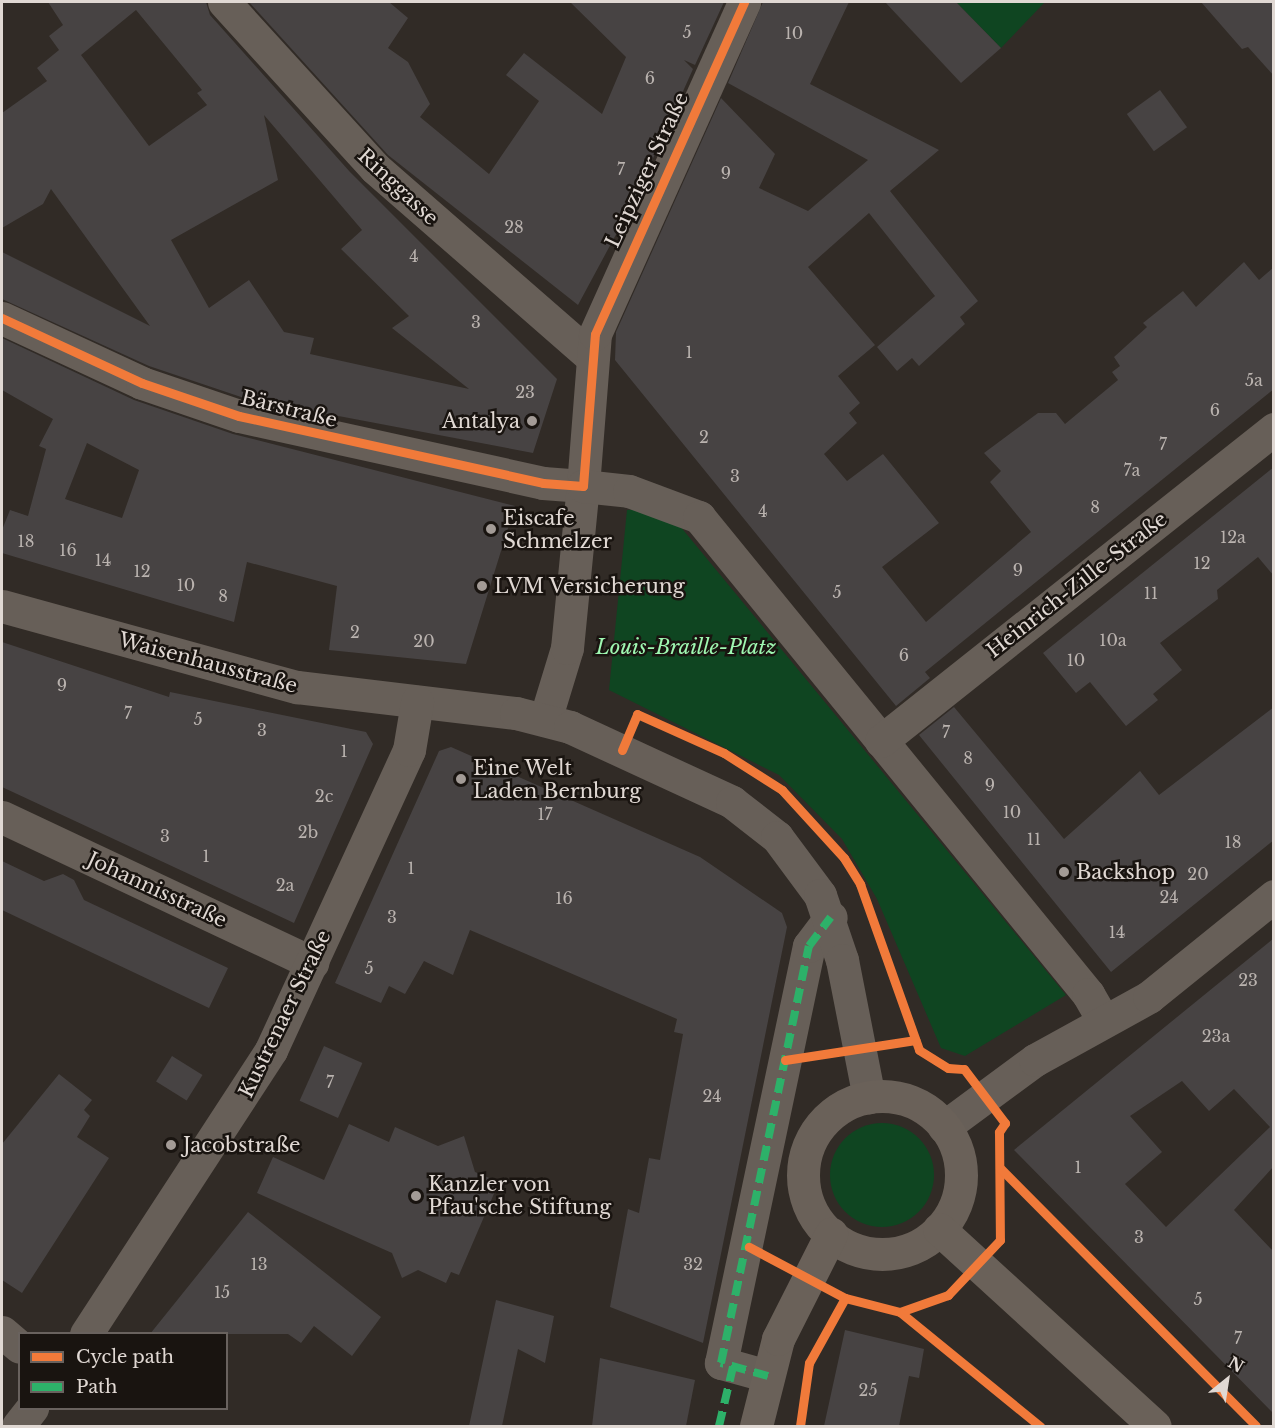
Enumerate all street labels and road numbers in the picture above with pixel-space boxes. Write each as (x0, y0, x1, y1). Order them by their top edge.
street label: Leipziger Straße (600, 88, 694, 252)
street label: Ringgasse (353, 144, 443, 230)
street label: Bärstraße (238, 385, 340, 433)
street label: Heinrich-Zille-Straße (982, 507, 1172, 663)
street label: Waisenhausstraße (116, 628, 300, 698)
street label: Johannisstraße (83, 847, 231, 933)
street label: Kustrenaer Straße (234, 926, 336, 1102)

